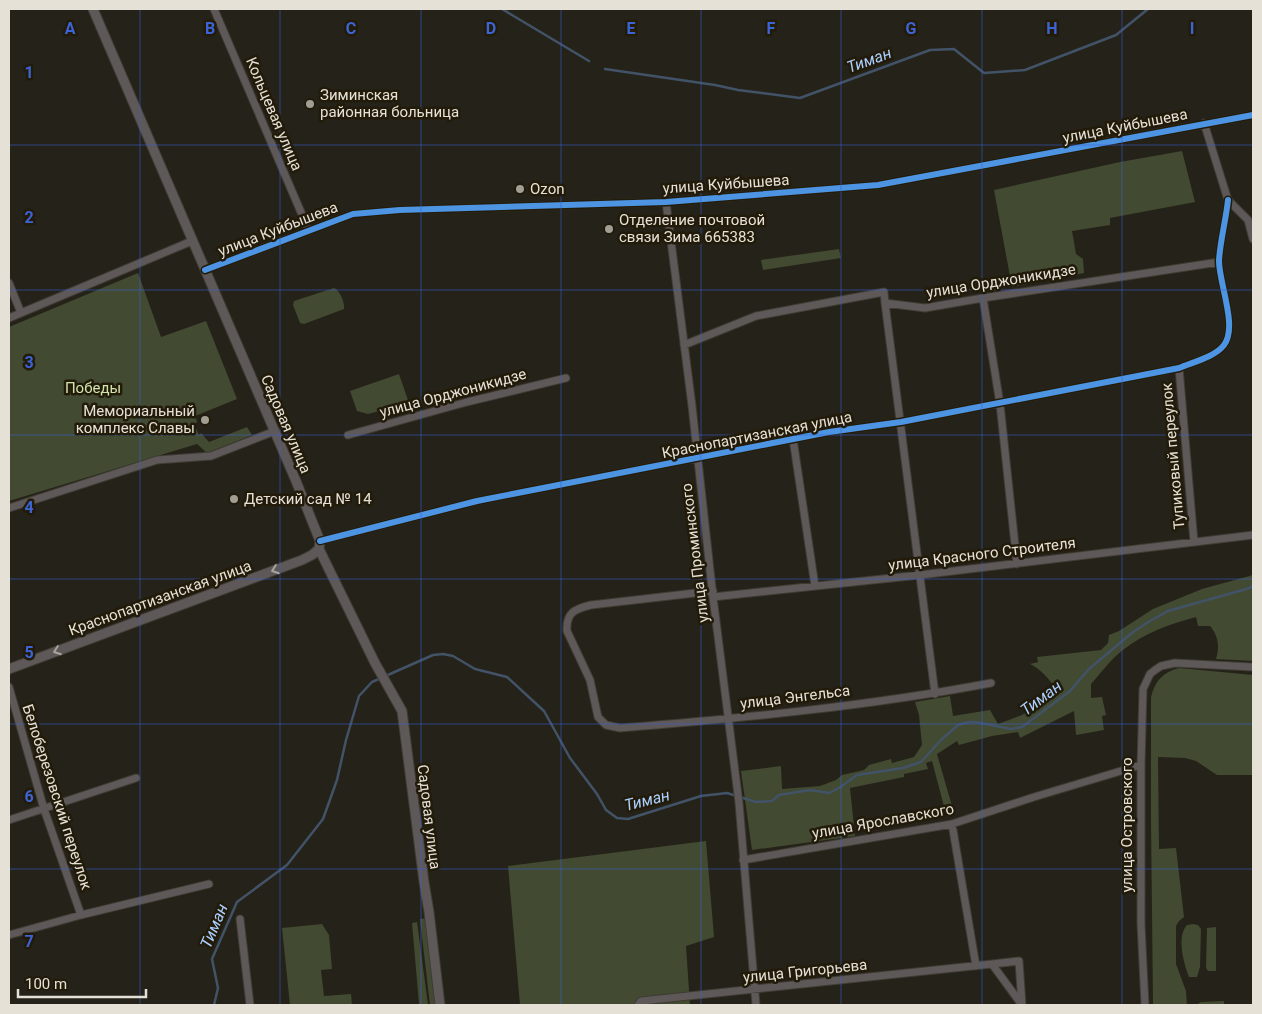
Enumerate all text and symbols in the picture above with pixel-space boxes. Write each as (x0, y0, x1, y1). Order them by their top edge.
text: A (65, 19, 76, 38)
text: B (205, 19, 215, 38)
text: C (346, 19, 356, 38)
text: D (486, 19, 496, 38)
text: E (627, 19, 636, 38)
text: F (767, 19, 776, 38)
text: G (906, 19, 917, 38)
text: H (1046, 19, 1058, 38)
text: I (1190, 19, 1194, 38)
water label: Тиман (844, 43, 894, 77)
street label: Кольцевая улица (242, 55, 306, 173)
text: 1 (24, 63, 34, 82)
place label: Зиминская районная больница (320, 86, 459, 121)
marker: Зиминская районная больница (304, 98, 316, 110)
street label: улица Куйбышева (1061, 105, 1189, 147)
street label: улица Куйбышева (662, 171, 790, 197)
place label: Ozon (530, 180, 564, 198)
marker: Ozon (514, 183, 526, 195)
street label: улица Куйбышева (216, 198, 340, 260)
text: 2 (24, 208, 34, 227)
place label: Отделение почтовой связи Зима 665383 (619, 211, 765, 246)
marker: Отделение почтовой связи Зима 665383 (603, 223, 615, 235)
street label: улица Орджоникидзе (925, 260, 1077, 302)
text: 3 (24, 353, 34, 372)
street label: улица Орджоникидзе (378, 365, 528, 421)
street label: Садовая улица (257, 372, 315, 476)
park label: Победы (65, 379, 121, 397)
street label: Тупиковый переулок (1158, 382, 1188, 530)
place label: Мемориальный комплекс Славы (76, 402, 195, 437)
street label: Краснопартизанская улица (660, 408, 854, 462)
marker: Мемориальный комплекс Славы (199, 414, 211, 426)
street label: улица Проминского (678, 482, 712, 624)
place label: Детский сад № 14 (244, 490, 372, 508)
marker: Детский сад № 14 (228, 493, 240, 505)
text: 4 (24, 498, 34, 517)
street label: улица Красного Строителя (887, 534, 1077, 574)
street label: Краснопартизанская улица (66, 556, 254, 640)
one-way arrow (271, 564, 280, 574)
text: 5 (24, 643, 34, 662)
one-way arrow (53, 645, 62, 655)
water label: Тиман (1017, 676, 1065, 720)
street label: улица Энгельса (739, 681, 851, 713)
street label: Белоберезовский переулок (18, 702, 96, 892)
street label: улица Островского (1118, 758, 1136, 892)
street label: Садовая улица (414, 764, 444, 870)
water label: Тиман (622, 785, 672, 815)
text: 6 (24, 787, 34, 806)
street label: улица Ярославского (811, 800, 955, 842)
water label: Тиман (196, 901, 232, 951)
text: 7 (24, 932, 34, 951)
street label: улица Григорьева (742, 956, 868, 986)
scale bar (18, 966, 145, 998)
text: 100 m (25, 975, 67, 993)

